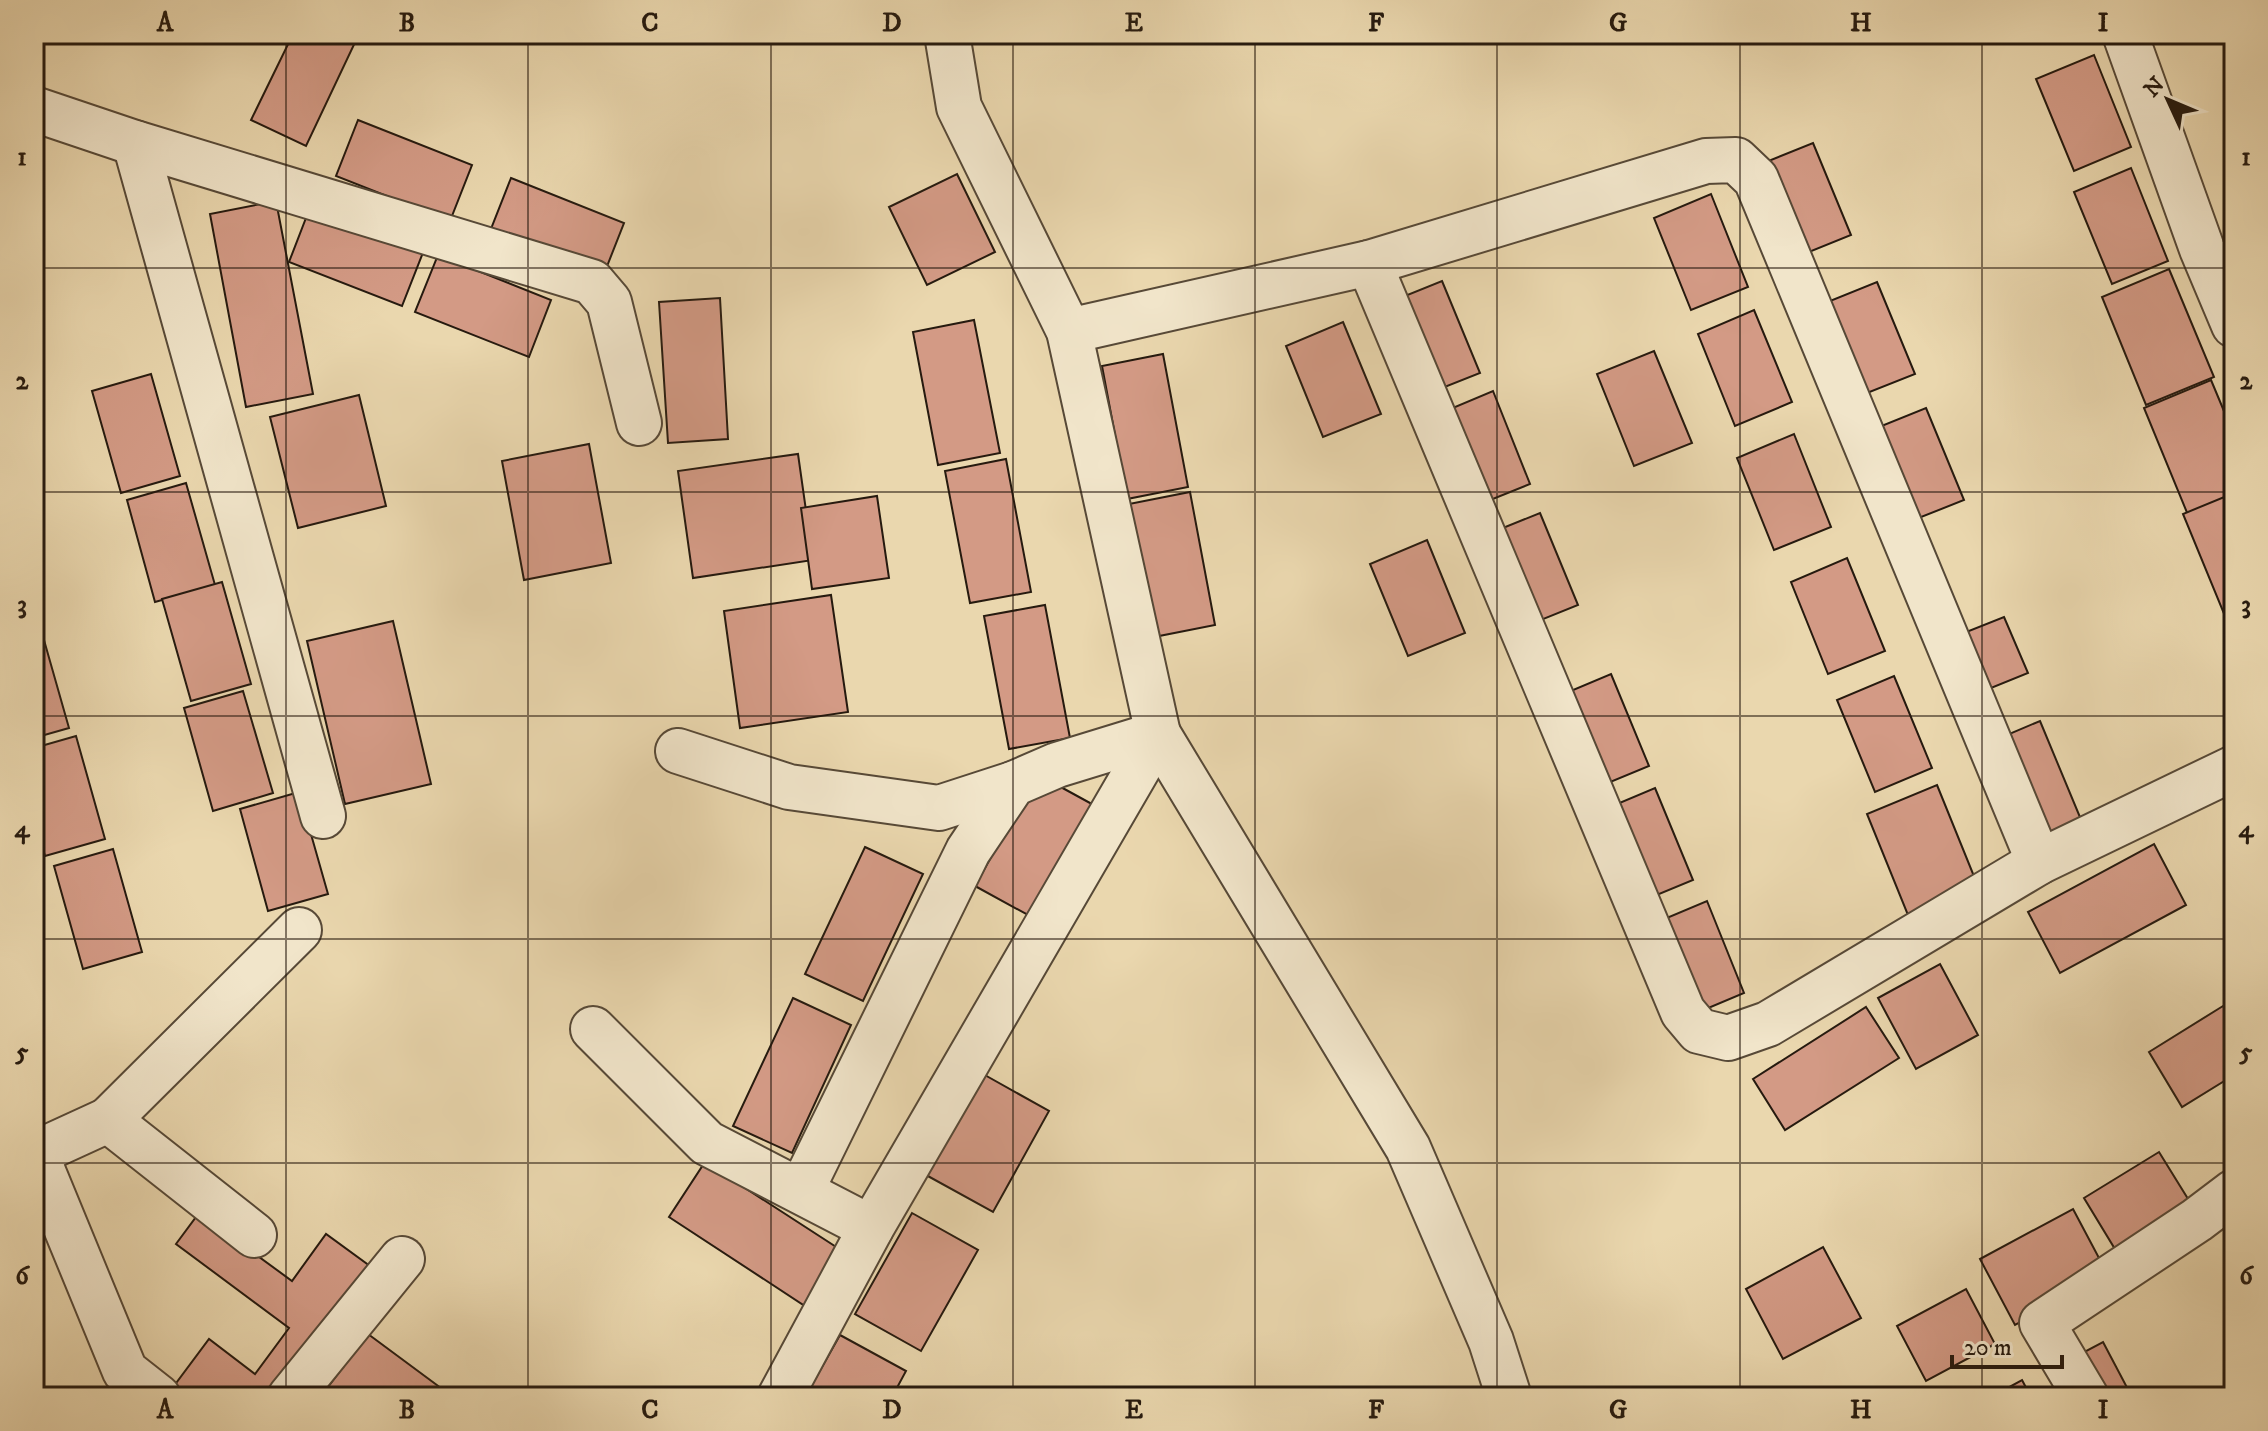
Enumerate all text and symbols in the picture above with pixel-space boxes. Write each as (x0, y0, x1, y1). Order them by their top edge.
text: A (156, 7, 175, 40)
text: B (399, 7, 415, 40)
text: C (641, 7, 659, 40)
text: D (882, 7, 902, 40)
text: E (1125, 7, 1143, 40)
text: F (1368, 7, 1385, 40)
text: G (1609, 7, 1627, 40)
text: H (1850, 7, 1872, 40)
text: I (2098, 7, 2109, 40)
north arrow (2128, 60, 2208, 140)
text: N (2139, 71, 2171, 103)
text: 1 (17, 141, 27, 174)
text: 1 (2241, 141, 2251, 174)
text: 2 (16, 365, 30, 398)
text: 2 (2240, 365, 2254, 398)
text: 3 (17, 589, 27, 622)
text: 3 (2241, 589, 2251, 622)
text: 4 (15, 813, 31, 846)
text: 4 (2239, 813, 2255, 846)
text: 5 (15, 1036, 29, 1069)
text: 5 (2239, 1036, 2253, 1069)
text: 6 (15, 1260, 30, 1293)
text: 6 (2239, 1260, 2254, 1293)
scale bar (1952, 1319, 2062, 1369)
text: 20 m (1964, 1333, 2012, 1363)
text: A (156, 1394, 175, 1427)
text: B (399, 1394, 415, 1427)
text: C (641, 1394, 659, 1427)
text: D (882, 1394, 902, 1427)
text: E (1125, 1394, 1143, 1427)
text: F (1368, 1394, 1385, 1427)
text: G (1609, 1394, 1627, 1427)
text: H (1850, 1394, 1872, 1427)
text: I (2098, 1394, 2109, 1427)

